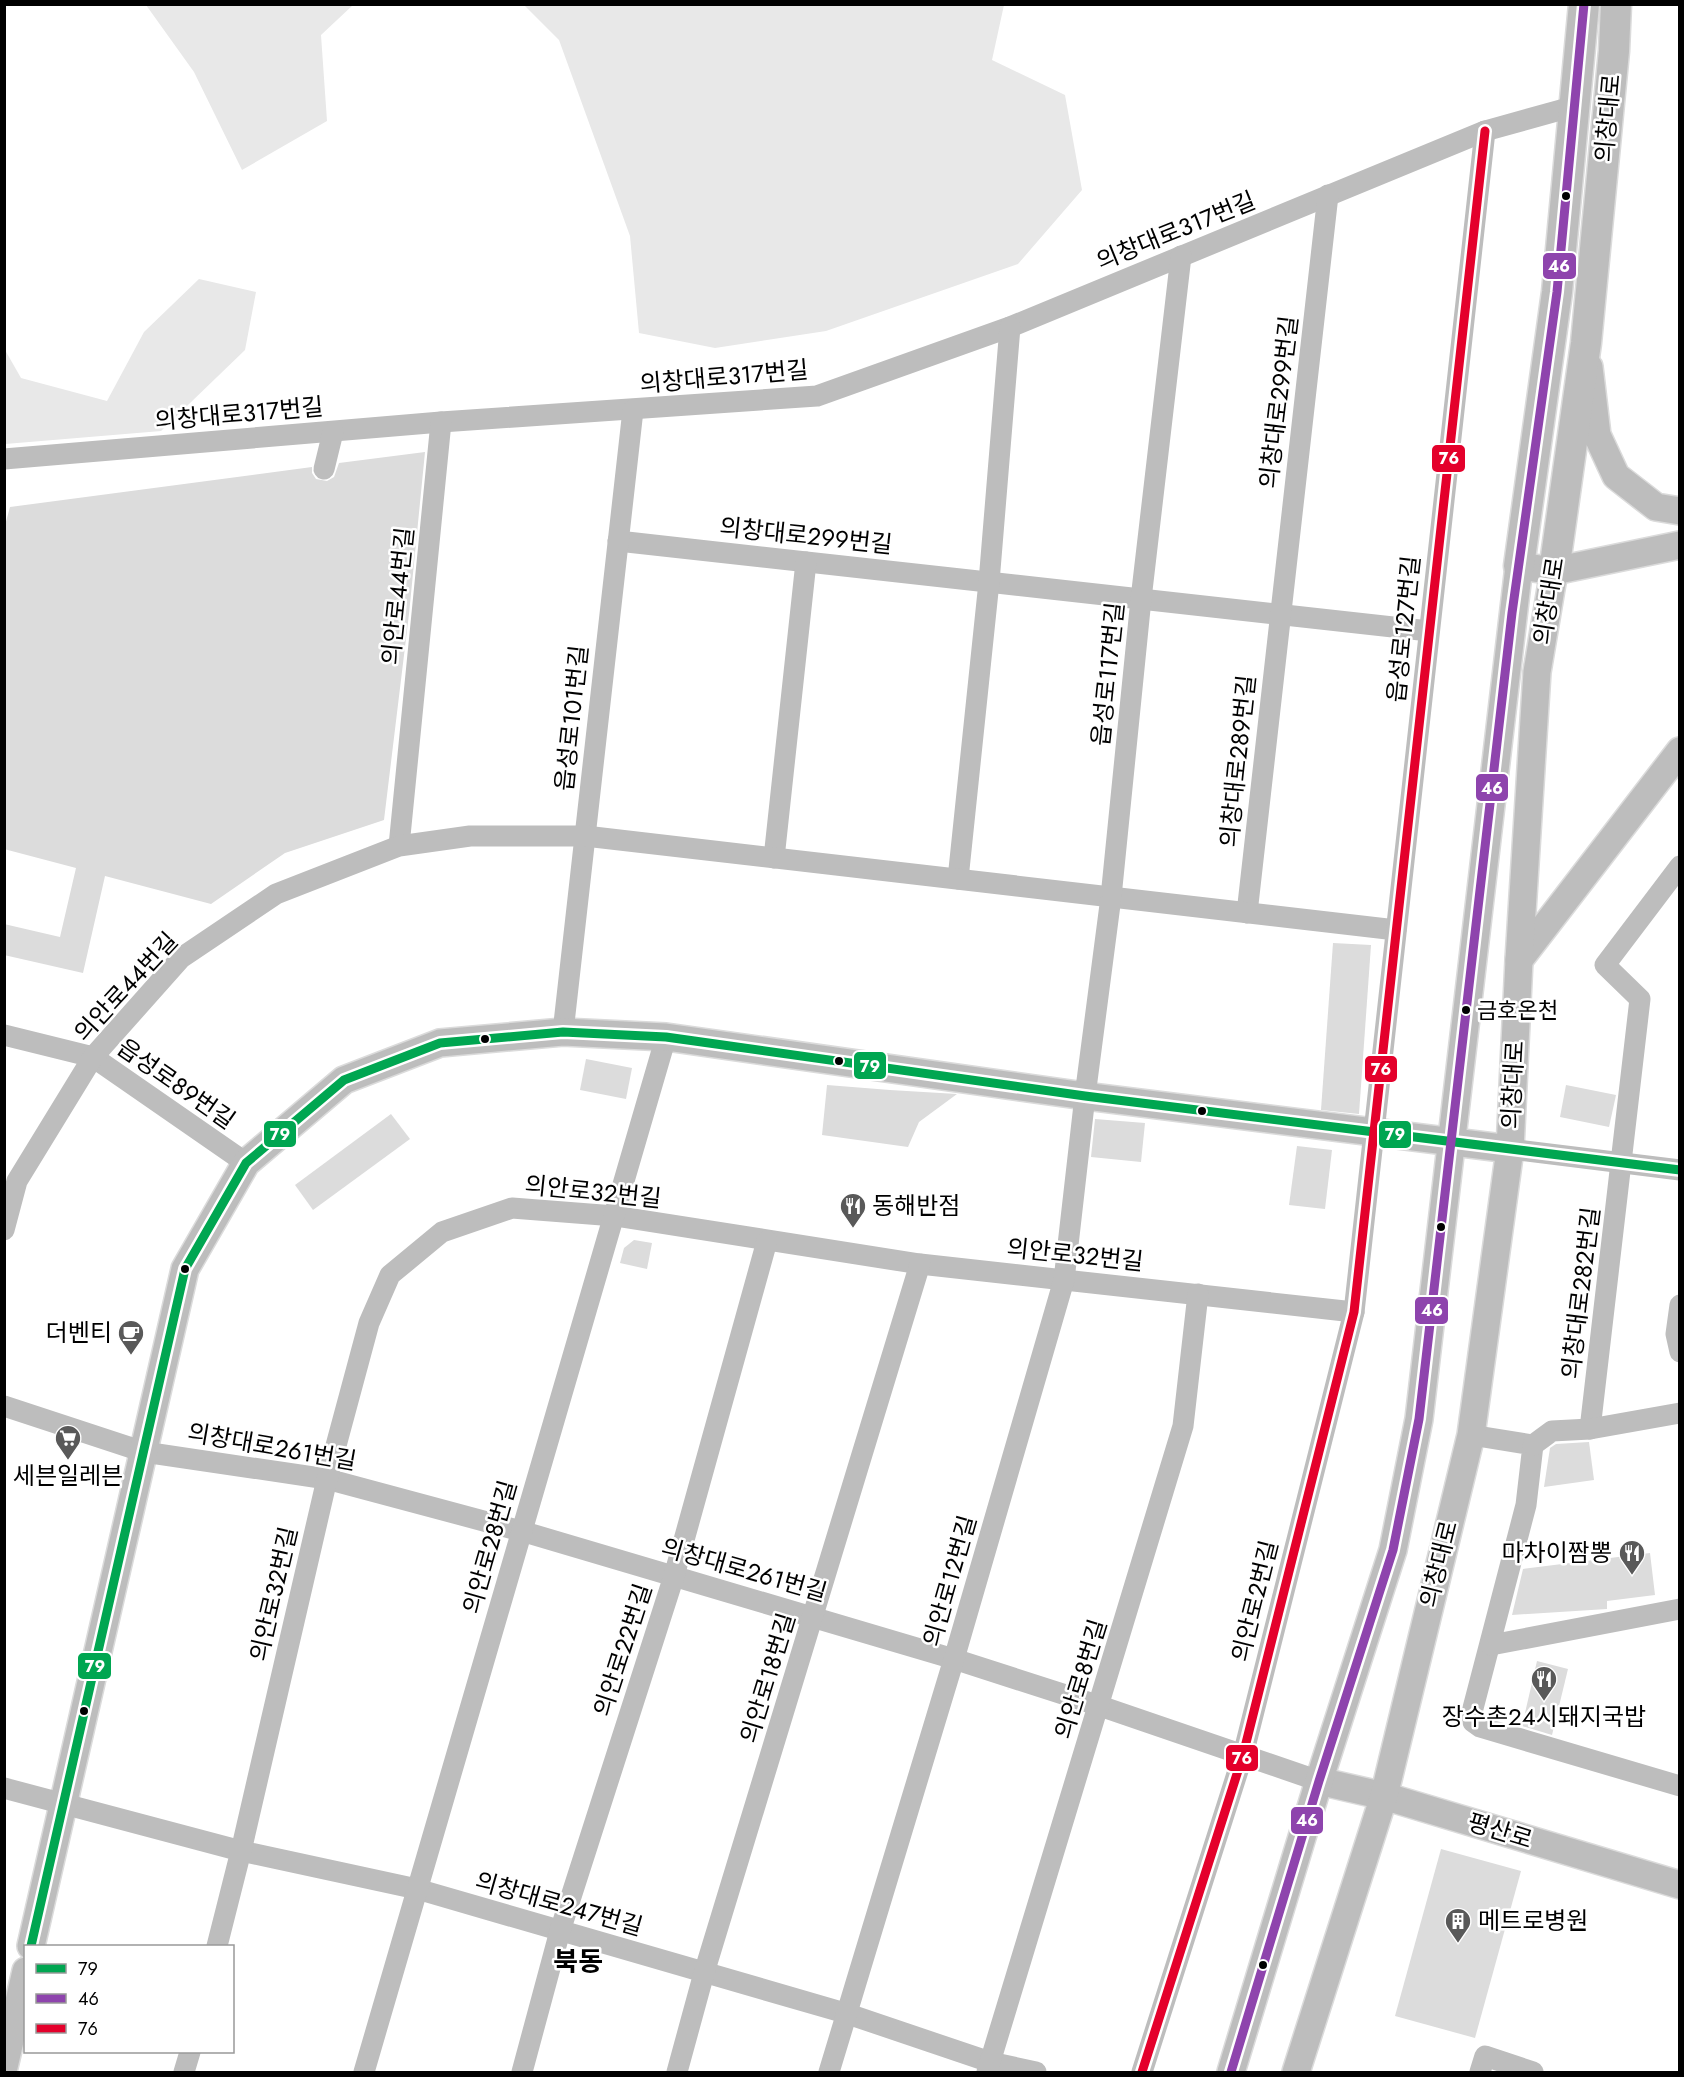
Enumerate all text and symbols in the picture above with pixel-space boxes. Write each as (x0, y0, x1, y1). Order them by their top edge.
street label: 의창대로 (1586, 72, 1629, 163)
street label: 의창대로317번길 (1091, 183, 1261, 278)
unlabelled marker (1560, 190, 1572, 202)
line badge: 46 (1542, 252, 1577, 280)
text: 46 (1548, 255, 1570, 278)
street label: 의창대로299번길 (1251, 314, 1306, 490)
street label: 의창대로317번길 (638, 352, 810, 401)
street label: 의창대로317번길 (153, 389, 325, 438)
line badge: 76 (1431, 444, 1466, 473)
text: 76 (1439, 447, 1459, 470)
street label: 의창대로299번길 (718, 509, 894, 562)
street label: 의안로44번길 (373, 525, 422, 667)
street label: 읍성로127번길 (1378, 554, 1429, 704)
street label: 의창대로 (1524, 555, 1573, 647)
street label: 읍성로117번길 (1083, 600, 1132, 748)
street label: 읍성로101번길 (546, 643, 597, 793)
street label: 의창대로289번길 (1211, 673, 1264, 849)
line badge: 46 (1475, 773, 1509, 802)
text: 46 (1481, 777, 1503, 800)
street label: 의안로44번길 (66, 924, 186, 1049)
place label: 금호온천 (1477, 994, 1558, 1026)
marker: 금호온천 (1460, 1004, 1472, 1016)
street label: 읍성로89번길 (110, 1030, 243, 1137)
unlabelled marker (479, 1033, 491, 1045)
street label: 의창대로 (1493, 1040, 1532, 1130)
line badge: 79 (853, 1051, 887, 1080)
unlabelled marker (833, 1055, 845, 1067)
text: 79 (860, 1055, 880, 1078)
line badge: 76 (1364, 1055, 1398, 1083)
text: 76 (1371, 1058, 1391, 1081)
unlabelled marker (1196, 1105, 1208, 1117)
line badge: 79 (263, 1120, 297, 1148)
line badge: 79 (1378, 1120, 1412, 1149)
text: 79 (270, 1123, 290, 1146)
text: 79 (1385, 1123, 1405, 1146)
street label: 의안로32번길 (523, 1167, 663, 1216)
place label: 동해반점 (872, 1188, 960, 1223)
restaurant icon: 동해반점 (838, 1191, 868, 1229)
street label: 의창대로282번길 (1553, 1205, 1608, 1381)
unlabelled marker (1435, 1221, 1447, 1233)
street label: 의안로32번길 (1005, 1230, 1145, 1279)
unlabelled marker (179, 1263, 191, 1275)
line badge: 46 (1414, 1296, 1449, 1325)
text: 46 (1421, 1299, 1443, 1322)
place label: 더벤티 (46, 1315, 112, 1350)
cafe icon: 더벤티 (116, 1318, 146, 1356)
street label: 의창대로261번길 (185, 1414, 359, 1479)
supermarket icon: 세븐일레븐 (53, 1423, 83, 1461)
place label: 세븐일레븐 (13, 1458, 123, 1493)
street label: 의안로28번길 (454, 1476, 525, 1618)
street label: 의안로12번길 (914, 1511, 985, 1651)
street label: 의창대로 (1411, 1517, 1466, 1611)
street label: 의안로32번길 (241, 1523, 306, 1665)
street label: 의창대로261번길 (657, 1529, 831, 1610)
place label: 마차이짬뽕 (1502, 1535, 1612, 1570)
street label: 의안로2번길 (1223, 1536, 1287, 1665)
restaurant icon: 마차이짬뽕 (1617, 1538, 1647, 1576)
street label: 의안로22번길 (585, 1579, 660, 1721)
street label: 의안로18번길 (731, 1609, 804, 1747)
street label: 의안로8번길 (1046, 1615, 1115, 1743)
line badge: 79 (77, 1652, 112, 1680)
text: 79 (85, 1655, 105, 1678)
restaurant icon: 장수촌24시돼지국밥 (1529, 1664, 1559, 1702)
place label: 장수촌24시돼지국밥 (1442, 1699, 1646, 1734)
unlabelled marker (78, 1705, 90, 1717)
line badge: 76 (1225, 1744, 1259, 1772)
text: 76 (1232, 1747, 1252, 1770)
street label: 평산로 (1463, 1804, 1537, 1857)
line badge: 46 (1290, 1806, 1324, 1835)
text: 46 (1296, 1809, 1318, 1832)
street label: 의창대로247번길 (471, 1863, 647, 1944)
place label: 메트로병원 (1478, 1903, 1588, 1938)
building icon: 메트로병원 (1443, 1906, 1473, 1944)
district label: 북동 (553, 1942, 603, 1981)
legend (24, 1945, 234, 2053)
text: 79 (78, 1956, 98, 1982)
unlabelled marker (1257, 1959, 1269, 1971)
text: 46 (78, 1986, 99, 2012)
text: 76 (78, 2016, 98, 2042)

